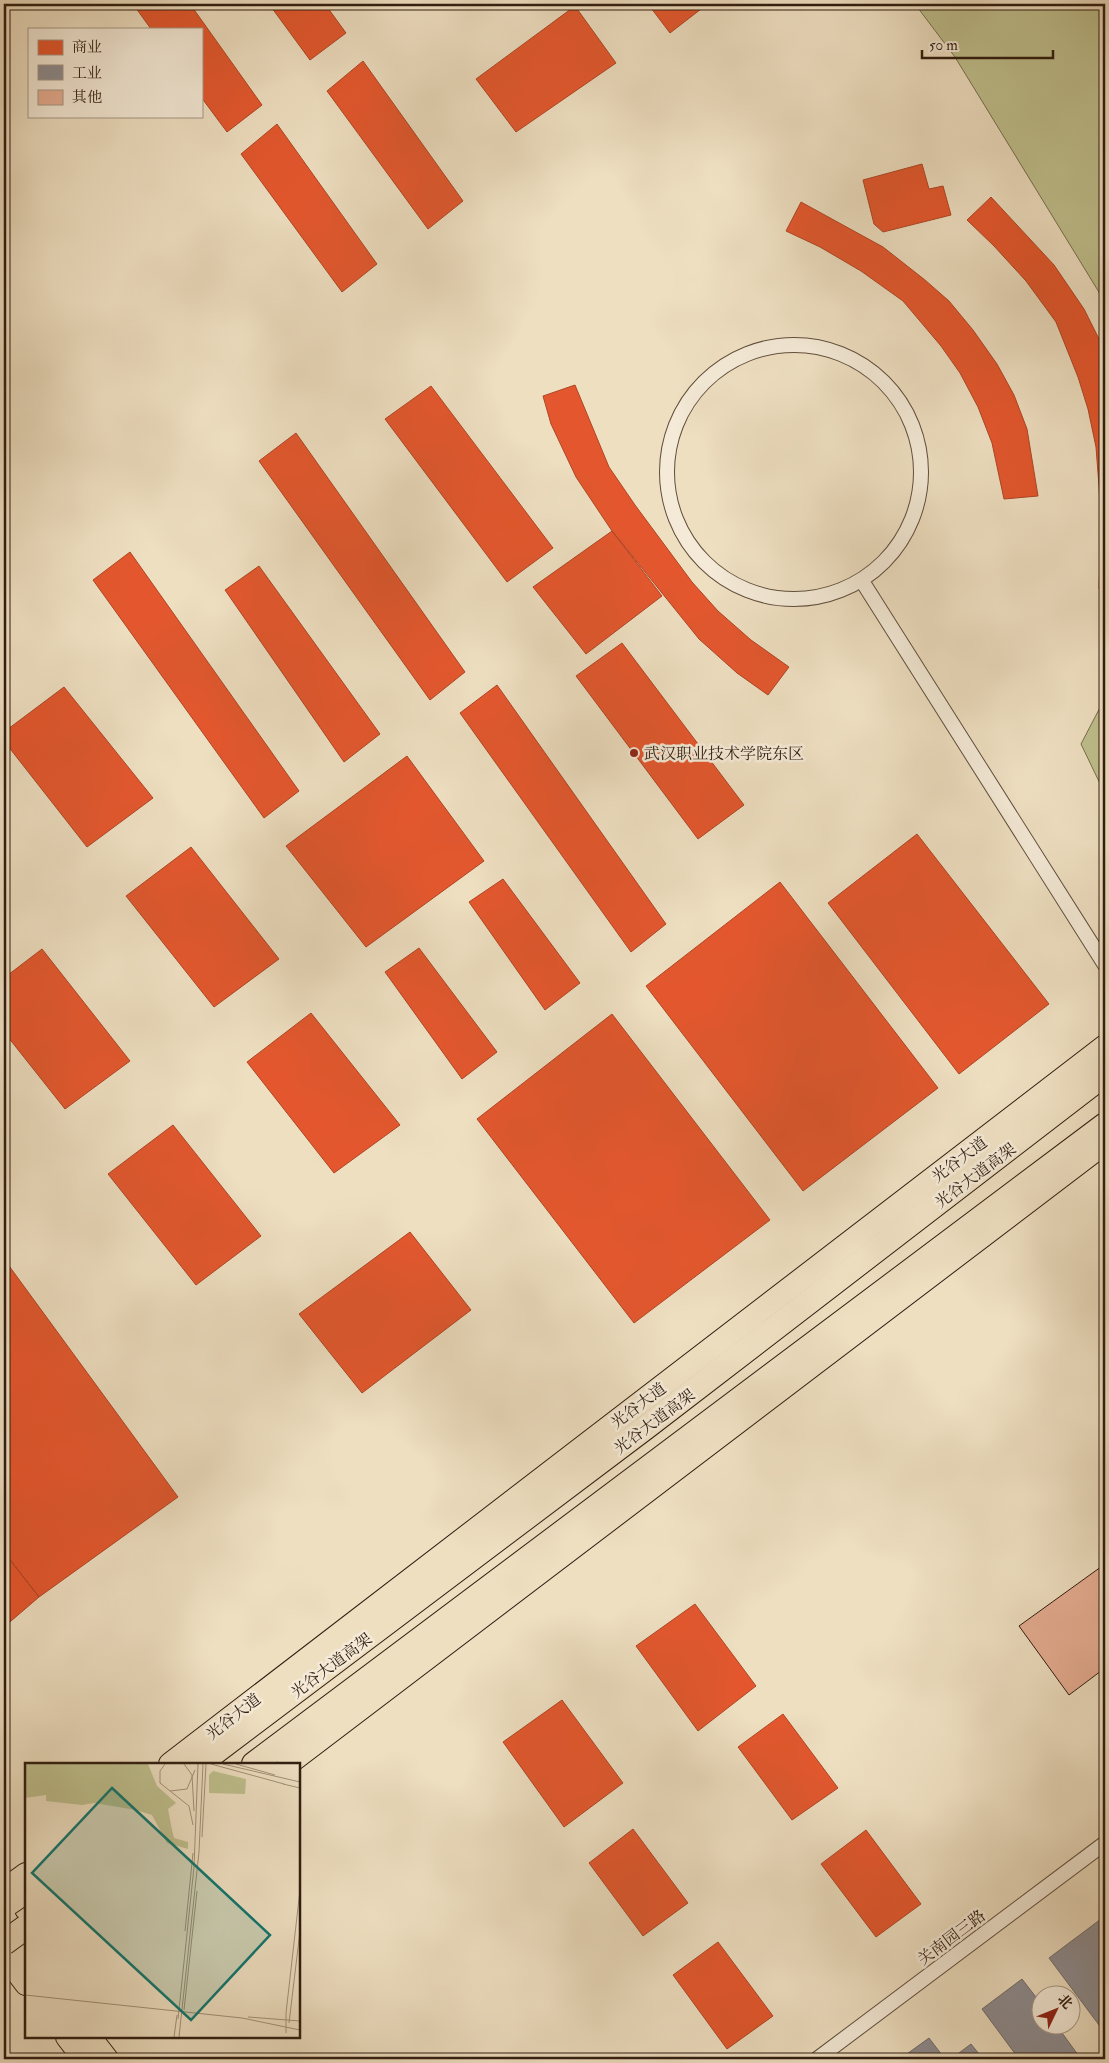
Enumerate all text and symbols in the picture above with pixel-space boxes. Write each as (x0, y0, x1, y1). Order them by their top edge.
legend (28, 28, 202, 118)
scale bar (922, 28, 1053, 60)
text: 50 m (929, 36, 958, 55)
text: 商业 (72, 38, 102, 57)
text: 工业 (72, 64, 102, 83)
text: 其他 (72, 88, 102, 107)
place label: 武汉职业技术学院东区 (644, 744, 804, 764)
marker: 武汉职业技术学院东区 (628, 747, 640, 759)
street label: 光谷大道 (928, 1133, 991, 1187)
street label: 光谷大道高架 (931, 1139, 1020, 1213)
street label: 光谷大道 (607, 1379, 670, 1433)
street label: 光谷大道高架 (610, 1385, 699, 1459)
street label: 光谷大道高架 (287, 1629, 376, 1703)
street label: 光谷大道 (202, 1689, 265, 1744)
inset map (25, 1763, 300, 2038)
street label: 关南园三路 (914, 1906, 990, 1970)
north arrow (1032, 1986, 1082, 2036)
text: 北 (1054, 1991, 1076, 2012)

